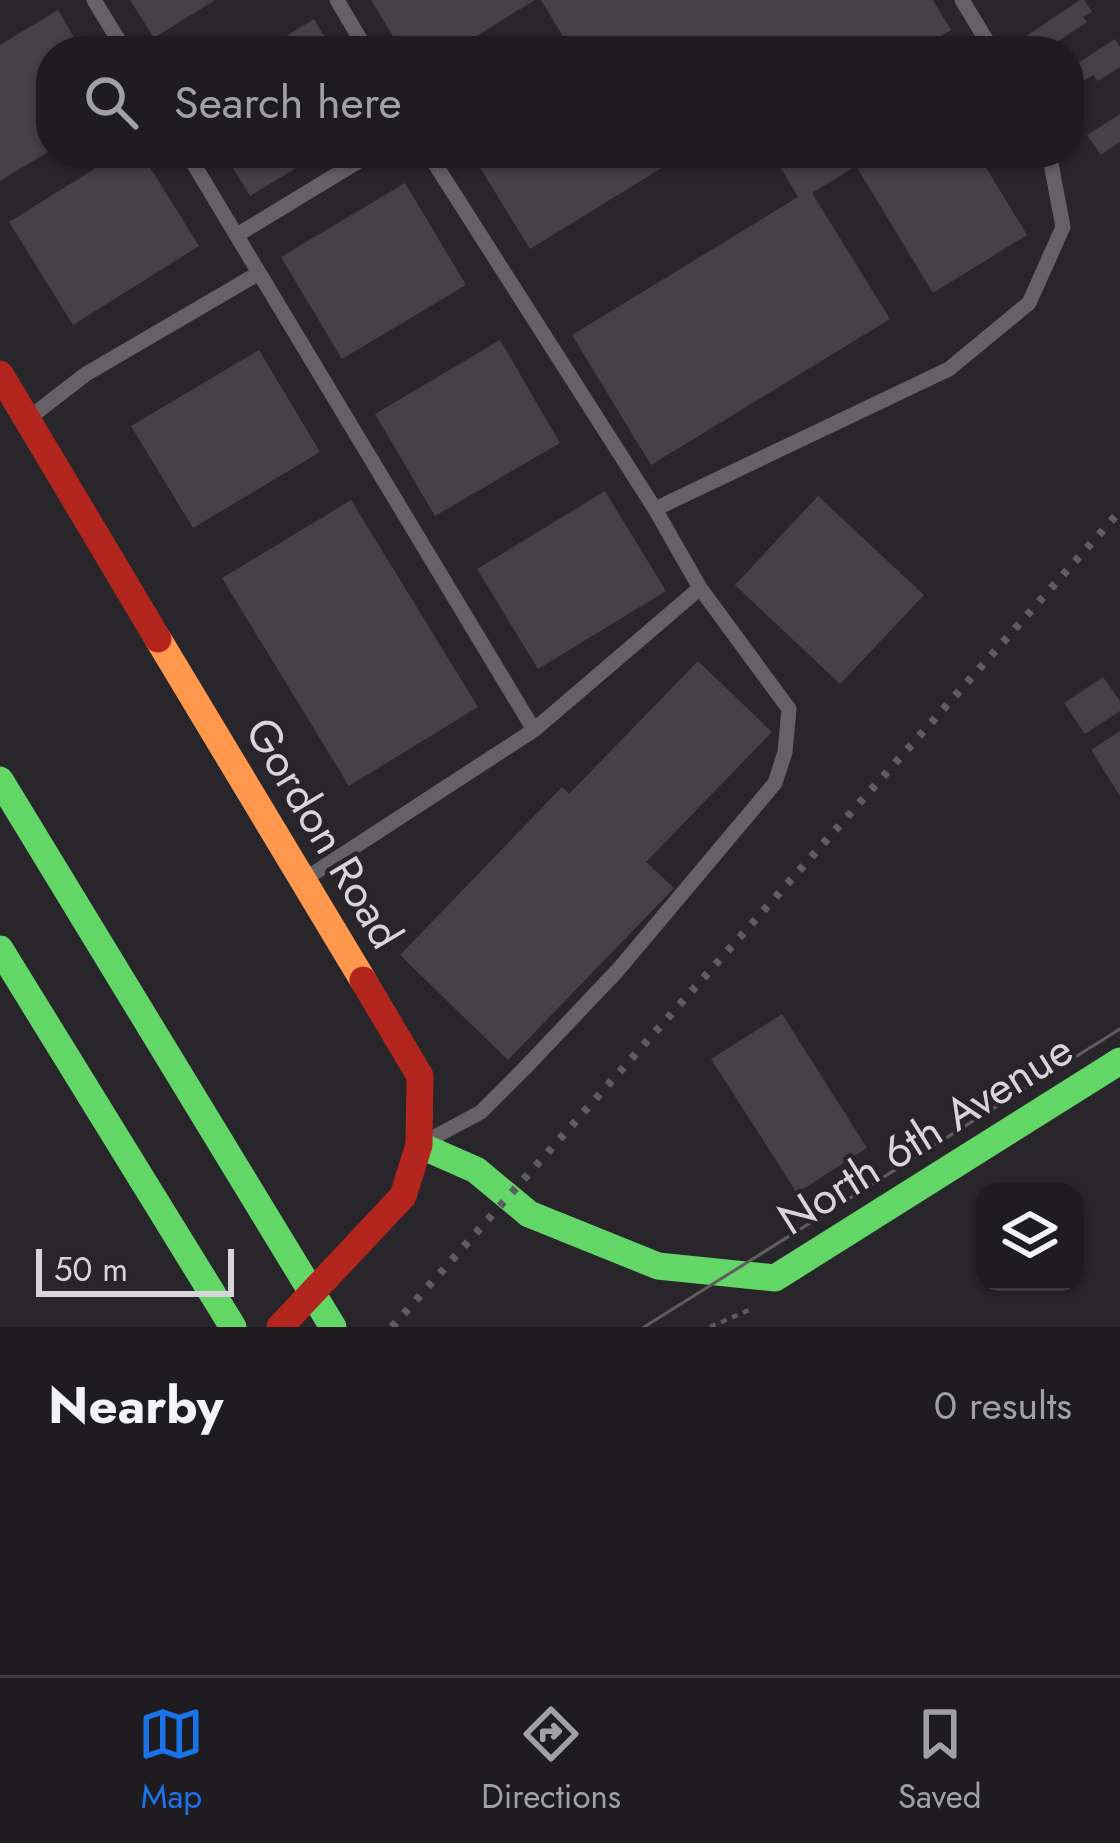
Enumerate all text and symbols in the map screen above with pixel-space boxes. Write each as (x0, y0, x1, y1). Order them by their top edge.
search box (36, 36, 1084, 168)
icon: search (78, 69, 144, 135)
text: Search here (174, 70, 402, 135)
street label: Gordon Road (229, 705, 419, 961)
street label: North 6th Avenue (765, 1017, 1085, 1251)
map controls (976, 1183, 1084, 1291)
button: layers (976, 1183, 1084, 1291)
scale bar (36, 1243, 234, 1296)
text: 50 m (54, 1246, 128, 1293)
text: Nearby (48, 1368, 223, 1442)
text: 0 results (934, 1377, 1072, 1434)
tab: Map (138, 1701, 204, 1820)
tab: Directions (481, 1701, 621, 1820)
tab: Saved (898, 1701, 982, 1820)

